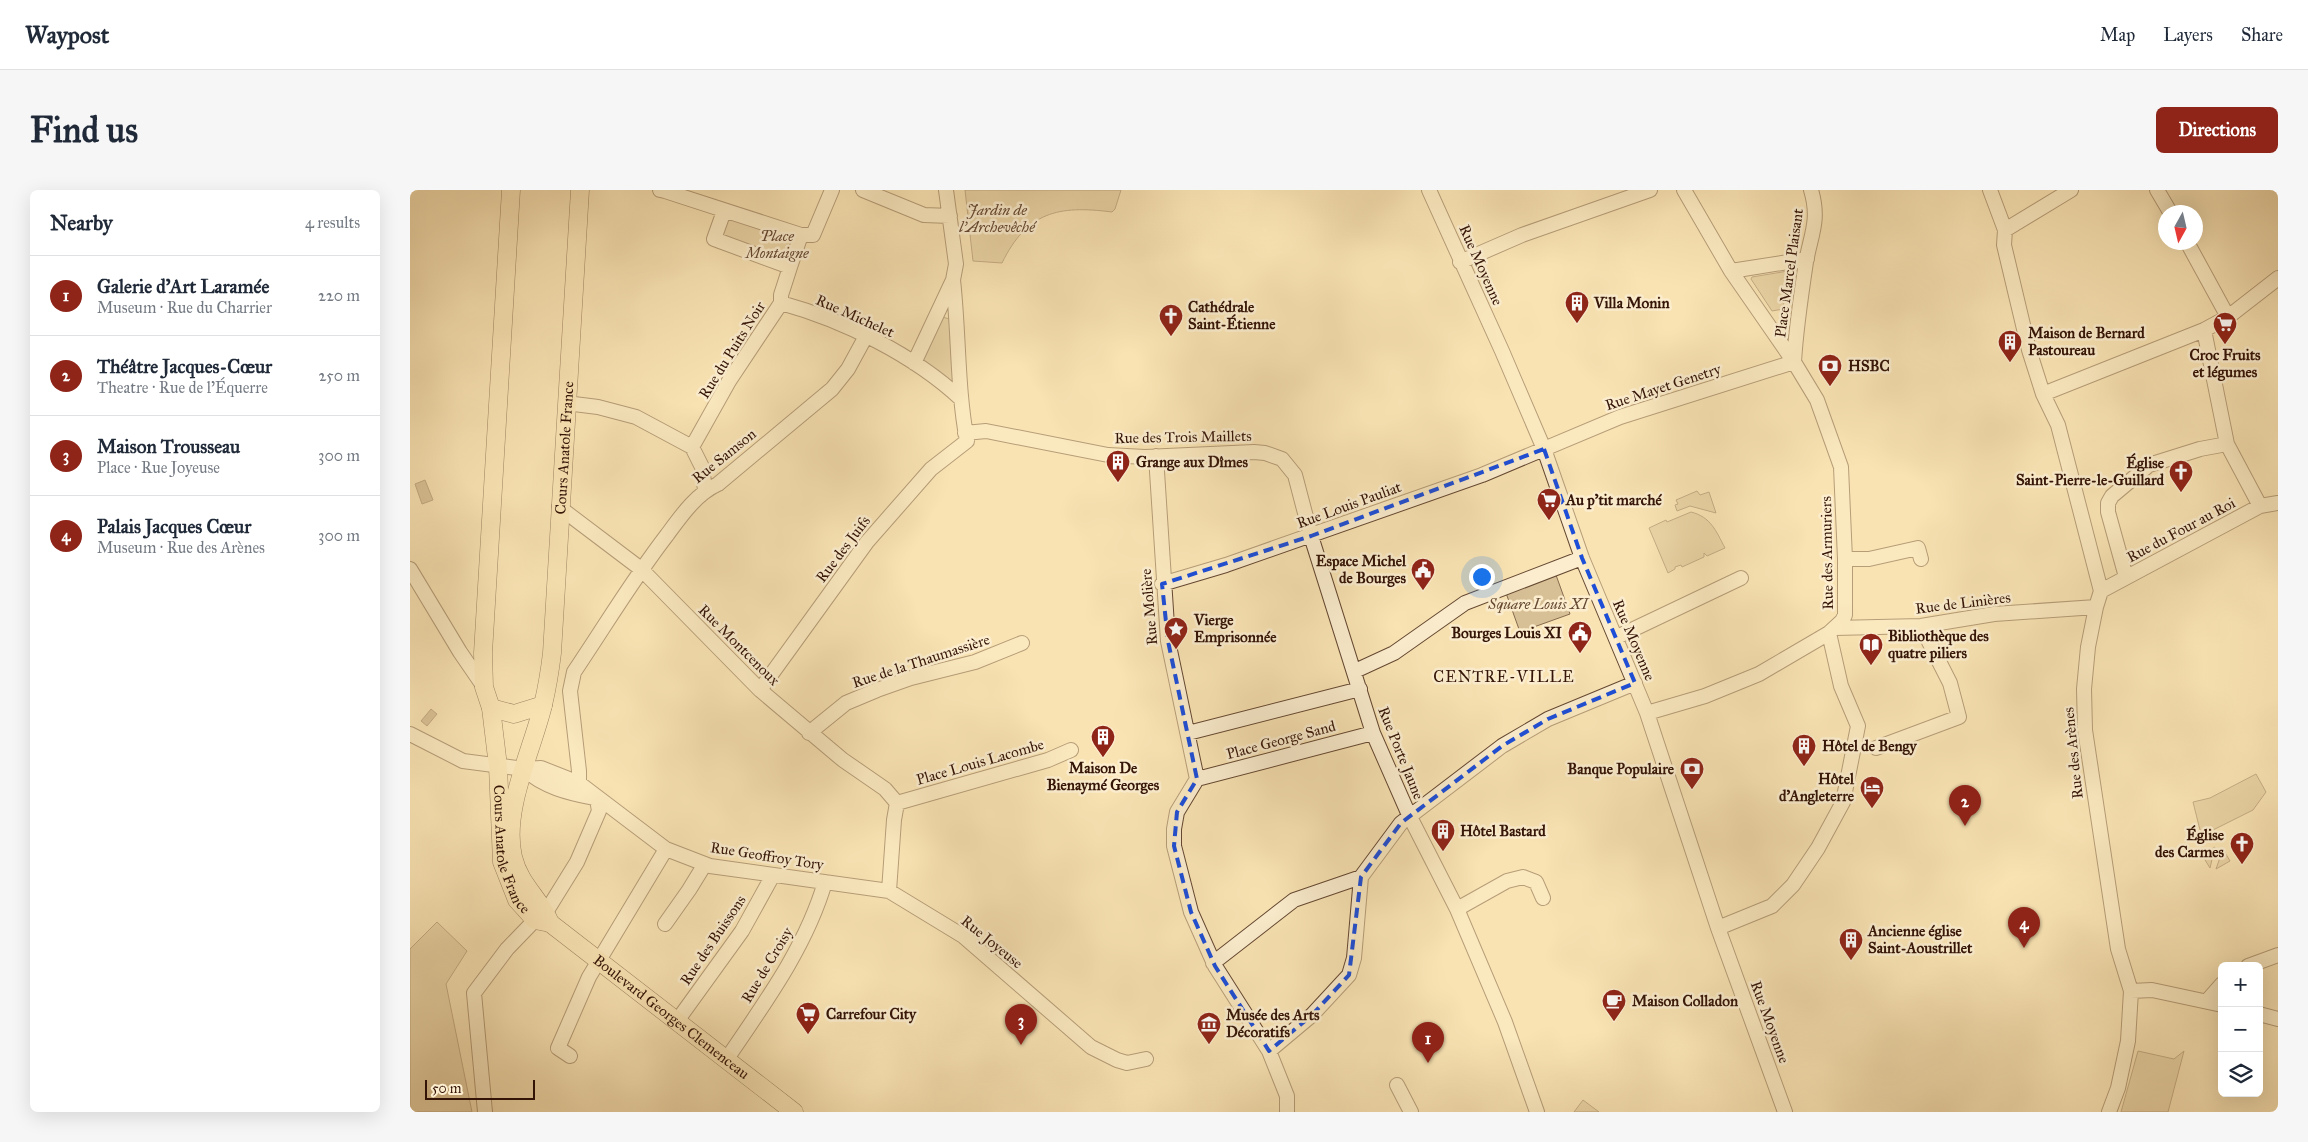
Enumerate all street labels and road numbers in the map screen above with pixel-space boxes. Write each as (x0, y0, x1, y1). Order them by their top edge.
street label: Place Marcel Plaisant (1771, 207, 1807, 339)
street label: Rue Moyenne (1455, 222, 1507, 308)
street label: Rue Michelet (813, 291, 898, 342)
street label: Rue du Puits Noir (695, 298, 769, 402)
street label: Rue Mayet Genetry (1603, 359, 1724, 414)
street label: Cours Anatole France (551, 381, 577, 515)
street label: Rue Samson (689, 425, 759, 487)
street label: Rue des Trois Maillets (1114, 427, 1252, 447)
street label: Rue Louis Pauliat (1294, 478, 1404, 532)
street label: Rue du Four au Roi (2124, 494, 2238, 566)
street label: Rue des Armuriers (1817, 496, 1837, 610)
street label: Rue des Juifs (812, 512, 875, 586)
street label: Rue Molière (1137, 568, 1161, 646)
street label: Rue de Linières (1914, 588, 2012, 618)
street label: Rue Moyenne (1609, 597, 1659, 683)
street label: Rue Montcenoux (695, 601, 784, 690)
street label: Rue de la Thaumassière (850, 630, 992, 692)
street label: Rue Porte Jaune (1373, 704, 1428, 802)
street label: Rue des Arènes (2059, 706, 2087, 800)
street label: Place George Sand (1224, 717, 1338, 763)
street label: Place Louis Lacombe (914, 735, 1046, 789)
street label: Cours Anatole France (490, 784, 534, 917)
street label: Rue Geoffroy Tory (709, 838, 826, 874)
street label: Rue des Buissons (676, 892, 750, 988)
street label: Rue Joyeuse (957, 912, 1026, 973)
street label: Rue de Croisy (737, 923, 797, 1006)
street label: Boulevard Georges Clemenceau (590, 951, 753, 1083)
street label: Rue Moyenne (1747, 978, 1793, 1066)

